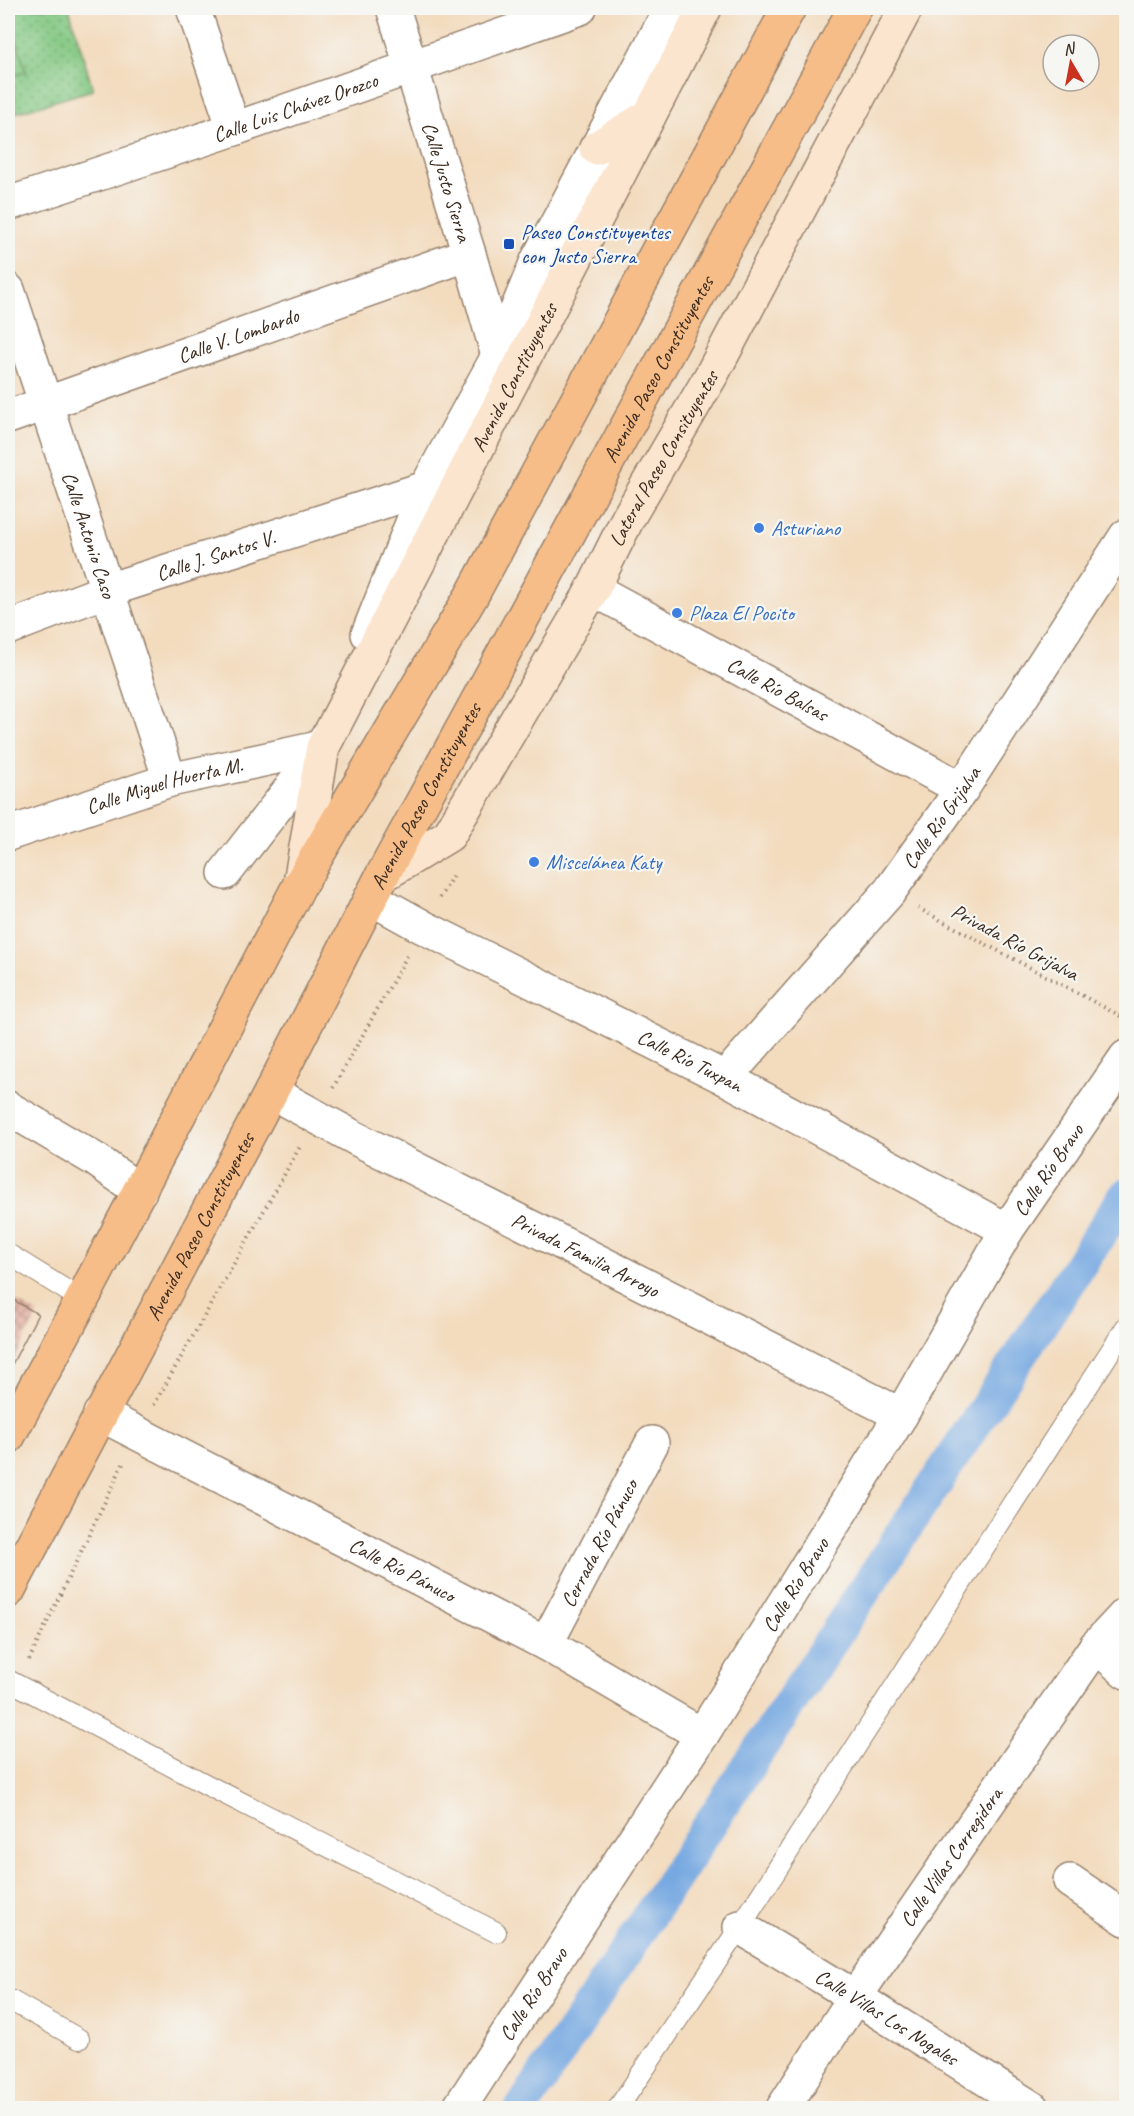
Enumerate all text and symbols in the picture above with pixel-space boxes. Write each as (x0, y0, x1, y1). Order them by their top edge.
north arrow (1041, 33, 1101, 93)
text: N (1062, 38, 1078, 60)
street label: Calle Luis Chávez Orozco (210, 66, 382, 148)
street label: Calle Justo Sierra (416, 119, 478, 247)
place label: Paseo Constituyentes con Justo Sierra (521, 219, 672, 269)
marker: Paseo Constituyentes con Justo Sierra (502, 237, 516, 251)
street label: Avenida Paseo Constituyentes (597, 270, 720, 467)
street label: Avenida Constituyentes (465, 297, 564, 456)
street label: Calle V. Lombardo (174, 302, 304, 369)
street label: Lateral Paseo Consituyentes (603, 364, 725, 551)
street label: Calle Antonio Caso (56, 468, 122, 603)
place label: Asturiano (771, 515, 842, 541)
marker: Asturiano (752, 521, 766, 535)
street label: Calle J. Santos V. (153, 524, 279, 587)
place label: Plaza El Pocito (689, 600, 796, 626)
marker: Plaza El Pocito (670, 606, 684, 620)
street label: Calle Río Balsas (723, 651, 834, 728)
street label: Avenida Paseo Constituyentes (364, 697, 488, 894)
street label: Calle Miguel Huerta M. (83, 751, 246, 820)
street label: Calle Río Grijalva (897, 760, 987, 874)
place label: Miscelánea Katy (546, 849, 663, 875)
marker: Miscelánea Katy (527, 855, 541, 869)
street label: Privada Río Grijalva (947, 898, 1085, 987)
street label: Calle Río Tuxpan (633, 1023, 748, 1099)
street label: Calle Río Bravo (1007, 1118, 1090, 1221)
street label: Avenida Paseo Constituyentes (140, 1127, 261, 1325)
street label: Privada Familia Arroyo (507, 1207, 665, 1304)
street label: Cerrada Río Pánuco (555, 1473, 645, 1611)
street label: Calle Río Bravo (756, 1531, 835, 1637)
street label: Calle Río Pánuco (345, 1532, 462, 1609)
street label: Calle Villas Corregidora (894, 1780, 1009, 1932)
street label: Calle Río Bravo (493, 1941, 574, 2046)
street label: Calle Villas Los Nogales (810, 1963, 964, 2072)

